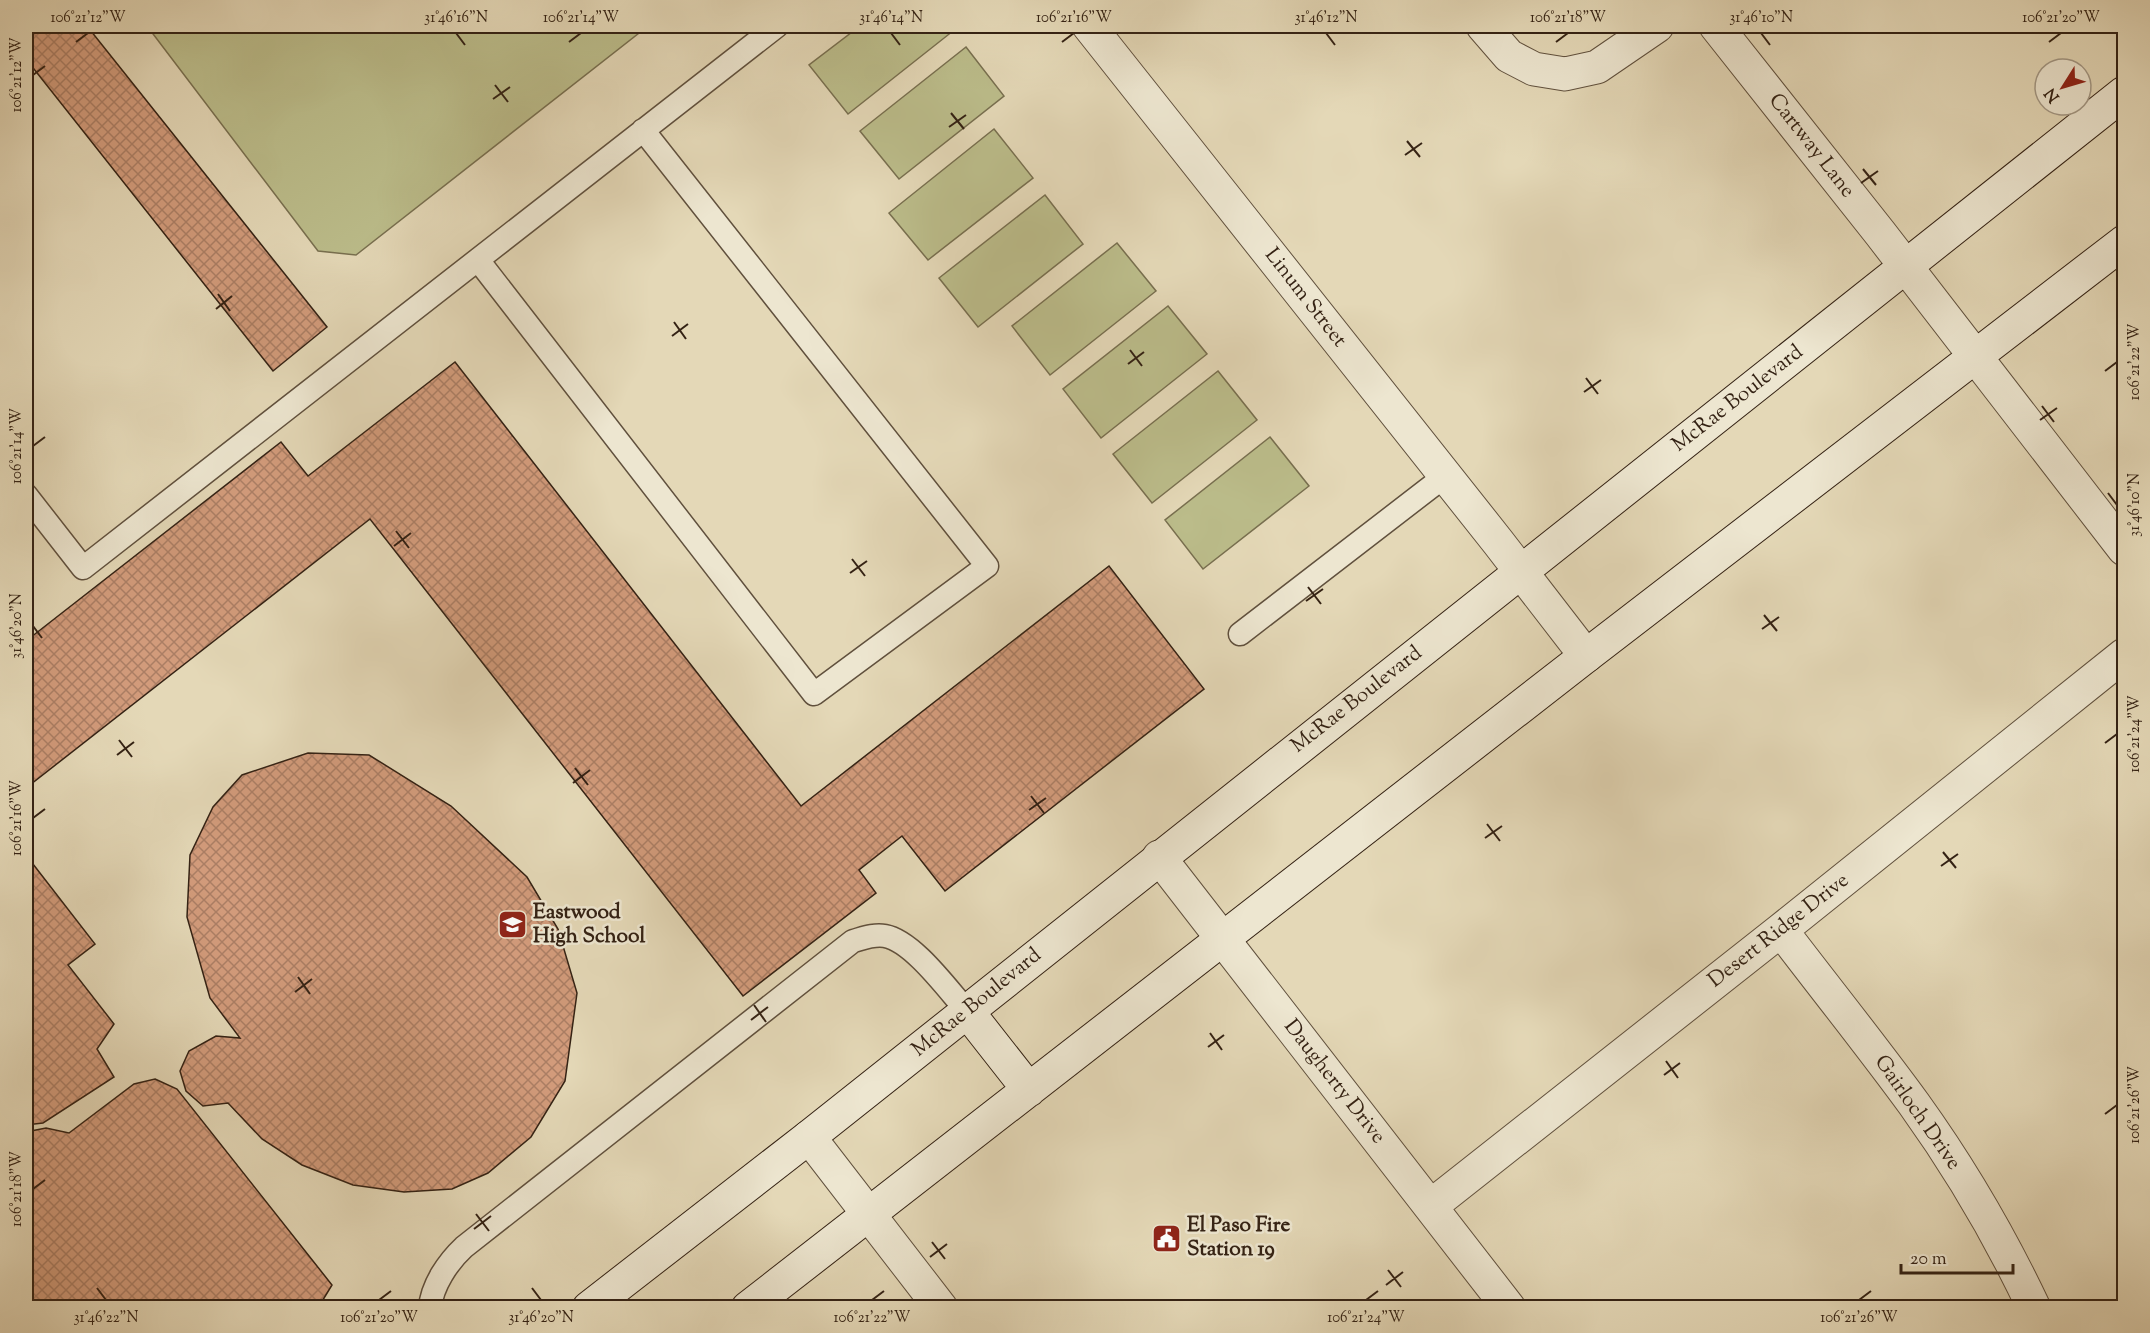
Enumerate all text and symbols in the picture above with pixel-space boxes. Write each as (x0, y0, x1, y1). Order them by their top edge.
text: 106°21'12"W (50, 8, 126, 29)
text: 31°46'16"N (424, 8, 488, 29)
text: 106°21'14"W (543, 8, 619, 29)
text: 31°46'14"N (859, 8, 923, 29)
text: 106°21'16"W (1036, 8, 1112, 29)
text: 31°46'12"N (1294, 8, 1358, 29)
text: 106°21'18"W (1530, 8, 1606, 29)
text: 31°46'10"N (1729, 8, 1793, 29)
text: 106°21'20"W (2022, 8, 2100, 29)
text: 106°21'12"W (7, 37, 28, 113)
north arrow (2033, 57, 2093, 117)
text: N (2040, 82, 2066, 107)
street label: Cartway Lane (1761, 87, 1861, 205)
street label: Linum Street (1257, 242, 1353, 354)
text: 106°21'22"W (2125, 323, 2146, 400)
street label: McRae Boulevard (1666, 338, 1810, 460)
text: 106°21'14"W (7, 408, 28, 484)
text: 31°46'10"N (2125, 473, 2146, 537)
text: 31°46'20"N (7, 593, 28, 659)
street label: McRae Boulevard (1285, 639, 1429, 761)
text: 106°21'24"W (2125, 695, 2146, 773)
text: 106°21'16"W (7, 780, 28, 856)
street label: Desert Ridge Drive (1702, 866, 1856, 996)
place label: Eastwood High School (533, 898, 645, 952)
school or university icon: Eastwood High School (496, 909, 528, 941)
street label: McRae Boulevard (906, 941, 1048, 1065)
street label: Daugherty Drive (1276, 1013, 1392, 1151)
street label: Gairloch Drive (1866, 1049, 1968, 1177)
text: 106°21'26"W (2125, 1066, 2146, 1144)
text: 106°21'18"W (7, 1151, 28, 1227)
place label: El Paso Fire Station 19 (1187, 1211, 1291, 1265)
public building icon: El Paso Fire Station 19 (1150, 1222, 1182, 1254)
scale bar (1901, 1237, 2014, 1275)
text: 20 m (1910, 1247, 1947, 1273)
text: 31°46'22"N (74, 1308, 138, 1329)
text: 106°21'20"W (340, 1308, 418, 1329)
text: 31°46'20"N (508, 1308, 574, 1329)
text: 106°21'22"W (834, 1308, 911, 1329)
text: 106°21'24"W (1327, 1308, 1405, 1329)
text: 106°21'26"W (1820, 1308, 1898, 1329)

